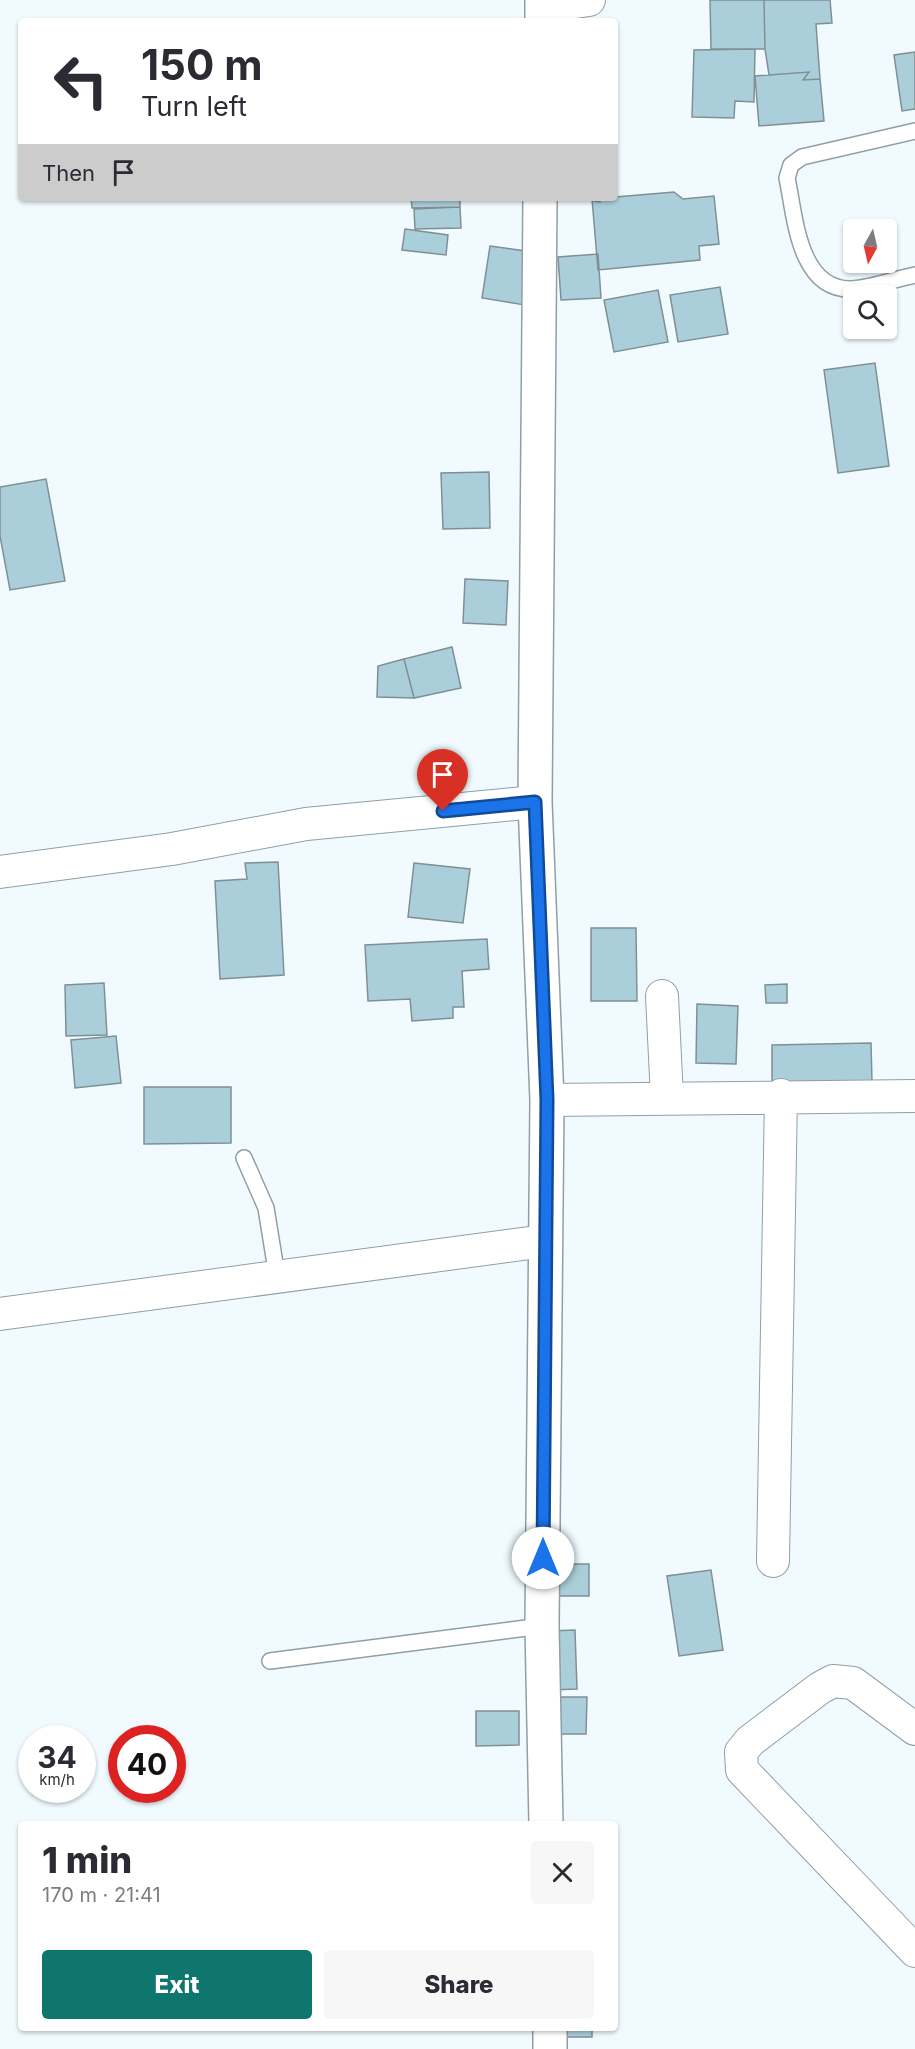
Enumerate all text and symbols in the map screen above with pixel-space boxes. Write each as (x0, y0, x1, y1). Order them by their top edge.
text: 150 m (141, 39, 263, 90)
icon: left (42, 42, 120, 120)
text: Turn left (141, 90, 247, 123)
icon: arrive (107, 156, 140, 189)
text: Then (42, 160, 95, 186)
north arrow (843, 219, 897, 273)
map controls (843, 219, 897, 339)
button: search (843, 285, 897, 339)
pin (417, 749, 468, 811)
icon: arrive (426, 758, 459, 791)
position arrow (511, 1526, 575, 1590)
speed limit sign: 40 (108, 1725, 186, 1803)
text: 34 (37, 1739, 77, 1775)
text: km/h (39, 1770, 75, 1789)
text: 1 min (42, 1838, 132, 1882)
button: close (531, 1841, 594, 1904)
text: 170 m · 21:41 (42, 1883, 161, 1907)
button: Exit (42, 1950, 312, 2019)
button: Share (324, 1950, 594, 2019)

